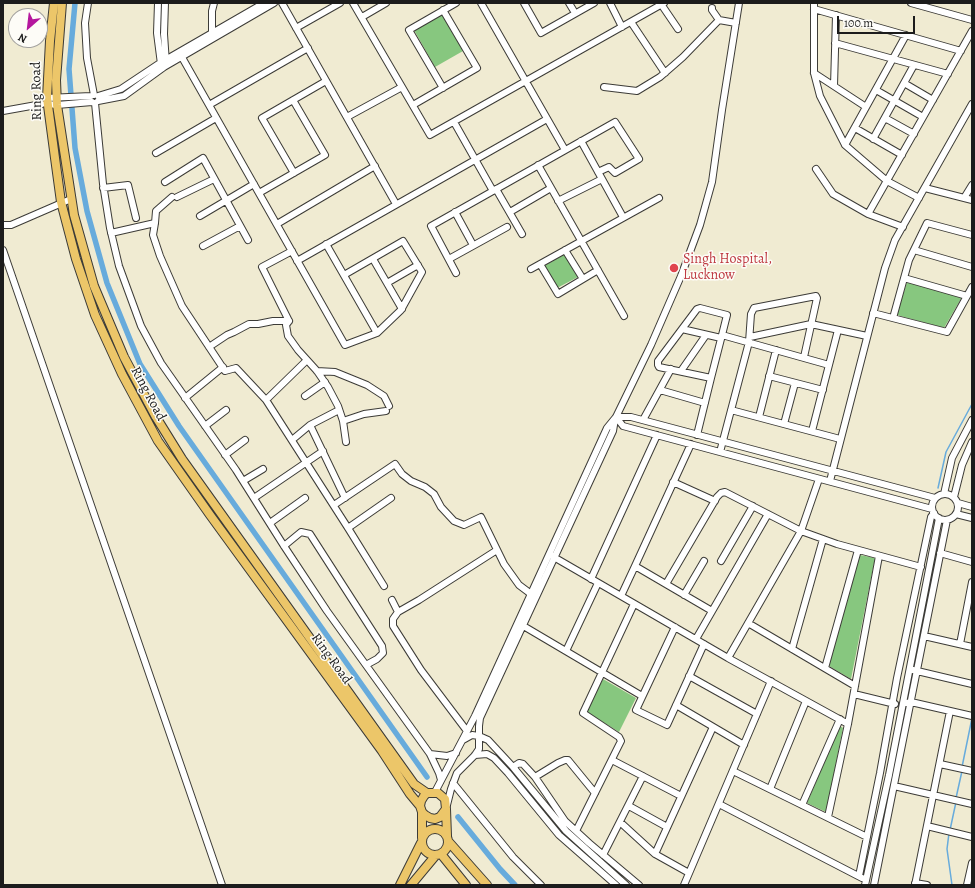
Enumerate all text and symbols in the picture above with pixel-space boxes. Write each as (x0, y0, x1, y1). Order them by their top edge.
north arrow (8, 8, 48, 48)
scale bar (839, 8, 917, 34)
text: 100 m (844, 15, 873, 31)
text: N (16, 30, 30, 47)
street label: Ring Road (28, 61, 46, 121)
place label: Singh Hospital, Lucknow (683, 252, 772, 284)
marker: Singh Hospital, Lucknow (668, 262, 680, 274)
street label: Ring Road (127, 364, 169, 424)
street label: Ring Road (307, 630, 355, 688)

